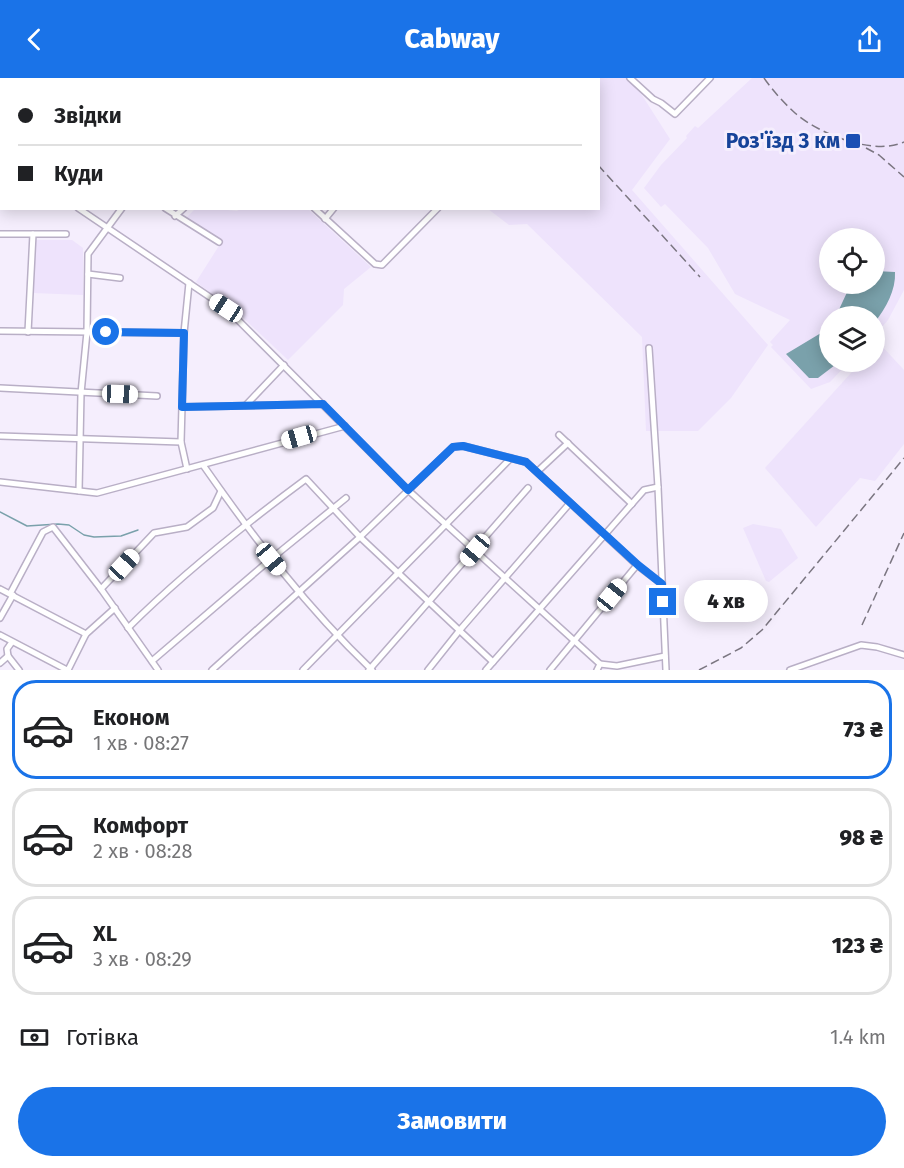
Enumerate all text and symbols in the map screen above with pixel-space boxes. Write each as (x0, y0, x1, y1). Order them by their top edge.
icon: back (18, 23, 51, 56)
text: Cabway (404, 23, 500, 55)
icon: share (853, 23, 886, 56)
text: Звідки (54, 102, 122, 129)
place label: Роз'їзд 3 км (726, 128, 840, 154)
marker: Роз'їзд 3 км (844, 132, 862, 150)
text: Куди (54, 160, 104, 187)
map controls (819, 228, 885, 372)
button: locate (819, 228, 885, 294)
car (206, 291, 246, 325)
button: layers (819, 306, 885, 372)
route start (92, 318, 119, 345)
car (102, 384, 138, 404)
car (279, 423, 319, 451)
car (457, 530, 493, 570)
car (253, 539, 289, 579)
car (105, 546, 143, 584)
car (594, 575, 630, 615)
callout: 4 хв (684, 581, 768, 623)
route end (649, 588, 676, 615)
text: 4 хв (707, 589, 745, 613)
icon: car (21, 703, 75, 757)
text: Економ (93, 704, 170, 731)
text: 73 ₴ (843, 716, 883, 743)
text: 1 хв · 08:27 (93, 731, 189, 755)
icon: car (21, 811, 75, 865)
text: Комфорт (93, 812, 188, 839)
text: 98 ₴ (840, 824, 883, 851)
text: 2 хв · 08:28 (93, 839, 192, 863)
icon: car (21, 919, 75, 973)
text: XL (93, 920, 117, 947)
text: 123 ₴ (832, 932, 883, 959)
text: 3 хв · 08:29 (93, 947, 192, 971)
icon: cash (18, 1021, 51, 1054)
text: Готівка (66, 1024, 139, 1051)
text: 1.4 km (830, 1025, 886, 1049)
button: Замовити (18, 1087, 886, 1156)

